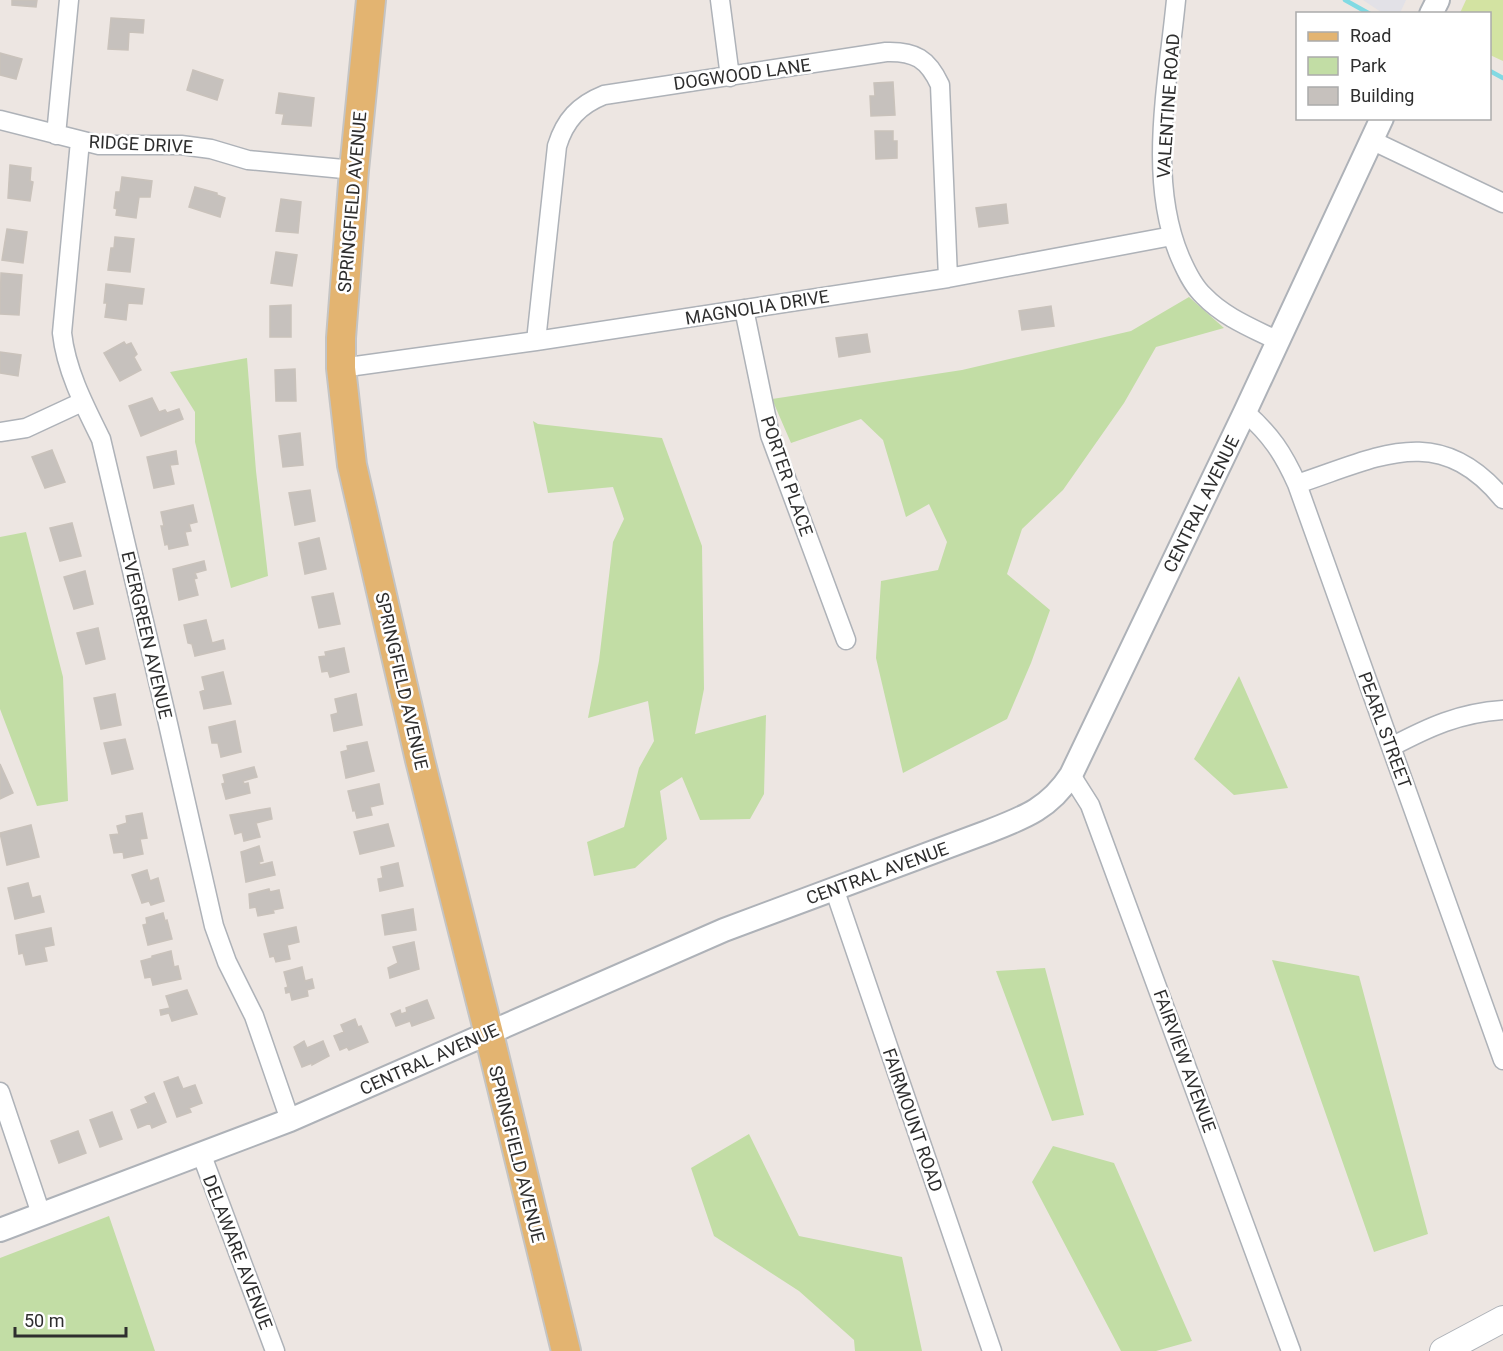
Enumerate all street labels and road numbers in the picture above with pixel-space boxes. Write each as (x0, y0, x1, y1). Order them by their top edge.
street label: VALENTINE ROAD (1152, 33, 1184, 179)
street label: DOGWOOD LANE (672, 54, 812, 94)
street label: SPRINGFIELD AVENUE (334, 111, 370, 293)
street label: RIDGE DRIVE (88, 131, 194, 157)
street label: MAGNOLIA DRIVE (684, 285, 830, 329)
street label: PORTER PLACE (757, 413, 817, 539)
street label: CENTRAL AVENUE (1159, 432, 1243, 576)
street label: EVERGREEN AVENUE (117, 549, 177, 721)
street label: SPRINGFIELD AVENUE (371, 590, 433, 772)
street label: PEARL STREET (1354, 669, 1416, 791)
street label: CENTRAL AVENUE (803, 838, 951, 908)
street label: FAIRVIEW AVENUE (1149, 987, 1221, 1135)
street label: CENTRAL AVENUE (356, 1019, 502, 1099)
street label: FAIRMOUNT ROAD (879, 1046, 947, 1194)
street label: SPRINGFIELD AVENUE (485, 1063, 549, 1245)
street label: DELAWARE AVENUE (199, 1172, 277, 1332)

